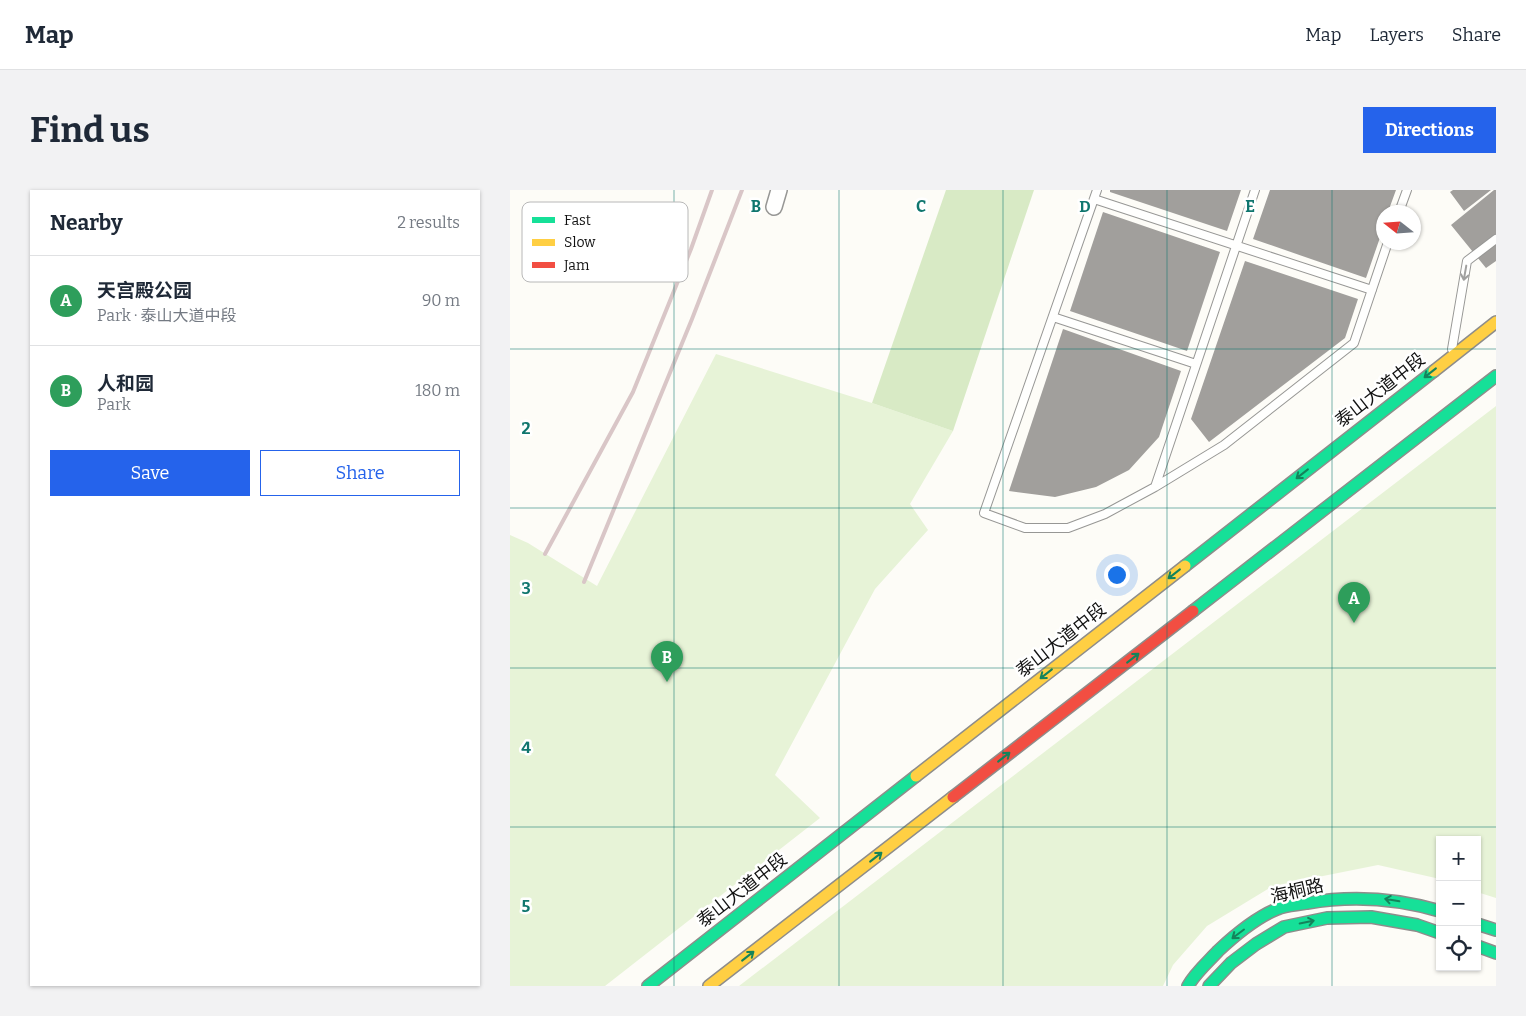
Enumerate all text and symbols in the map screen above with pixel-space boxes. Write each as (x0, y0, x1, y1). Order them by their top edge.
text: Map (25, 21, 74, 49)
text: Map (1305, 24, 1341, 46)
text: Layers (1369, 24, 1424, 46)
text: Share (1452, 24, 1501, 46)
button: Directions (1363, 107, 1496, 153)
text: Find us (30, 109, 150, 151)
text: B (751, 197, 761, 216)
text: C (916, 197, 926, 216)
text: D (1079, 197, 1091, 216)
text: E (1245, 197, 1255, 216)
legend (522, 202, 688, 282)
north arrow (1376, 205, 1421, 250)
text: Nearby (50, 210, 123, 236)
text: Fast (564, 212, 591, 229)
text: 2 results (397, 213, 460, 232)
text: Slow (564, 234, 596, 251)
text: Jam (563, 257, 590, 274)
one-way arrow (1460, 265, 1470, 281)
text: 天宫殿公园 (97, 279, 192, 302)
text: A (60, 291, 72, 310)
text: 90 m (422, 291, 460, 310)
text: Park · 泰山大道中段 (97, 306, 237, 325)
street label: 泰山大道中段 (1331, 348, 1429, 432)
one-way arrow (1424, 368, 1437, 379)
text: 人和园 (97, 372, 154, 395)
text: B (61, 381, 71, 400)
text: 180 m (415, 381, 460, 400)
text: Park (97, 395, 131, 414)
text: 2 (521, 419, 531, 438)
button: Save (50, 450, 250, 496)
button: Share (260, 450, 460, 496)
one-way arrow (1296, 468, 1309, 479)
your location (1104, 562, 1130, 588)
one-way arrow (1168, 568, 1181, 579)
text: 3 (521, 579, 531, 598)
pin: A (1338, 582, 1370, 623)
street label: 泰山大道中段 (1012, 598, 1110, 682)
pin: B (651, 641, 683, 682)
one-way arrow (1126, 652, 1139, 663)
one-way arrow (1040, 668, 1053, 679)
text: 4 (521, 738, 531, 757)
one-way arrow (998, 752, 1011, 763)
map controls (1436, 836, 1481, 971)
button: + (1436, 836, 1481, 881)
street label: 泰山大道中段 (693, 848, 791, 932)
one-way arrow (869, 851, 882, 862)
street label: 海桐路 (1268, 874, 1326, 908)
button: − (1436, 881, 1481, 926)
one-way arrow (1385, 895, 1401, 905)
text: 5 (522, 897, 531, 916)
one-way arrow (1298, 917, 1314, 927)
button: locate (1436, 926, 1481, 971)
one-way arrow (1232, 928, 1245, 939)
one-way arrow (741, 951, 754, 962)

